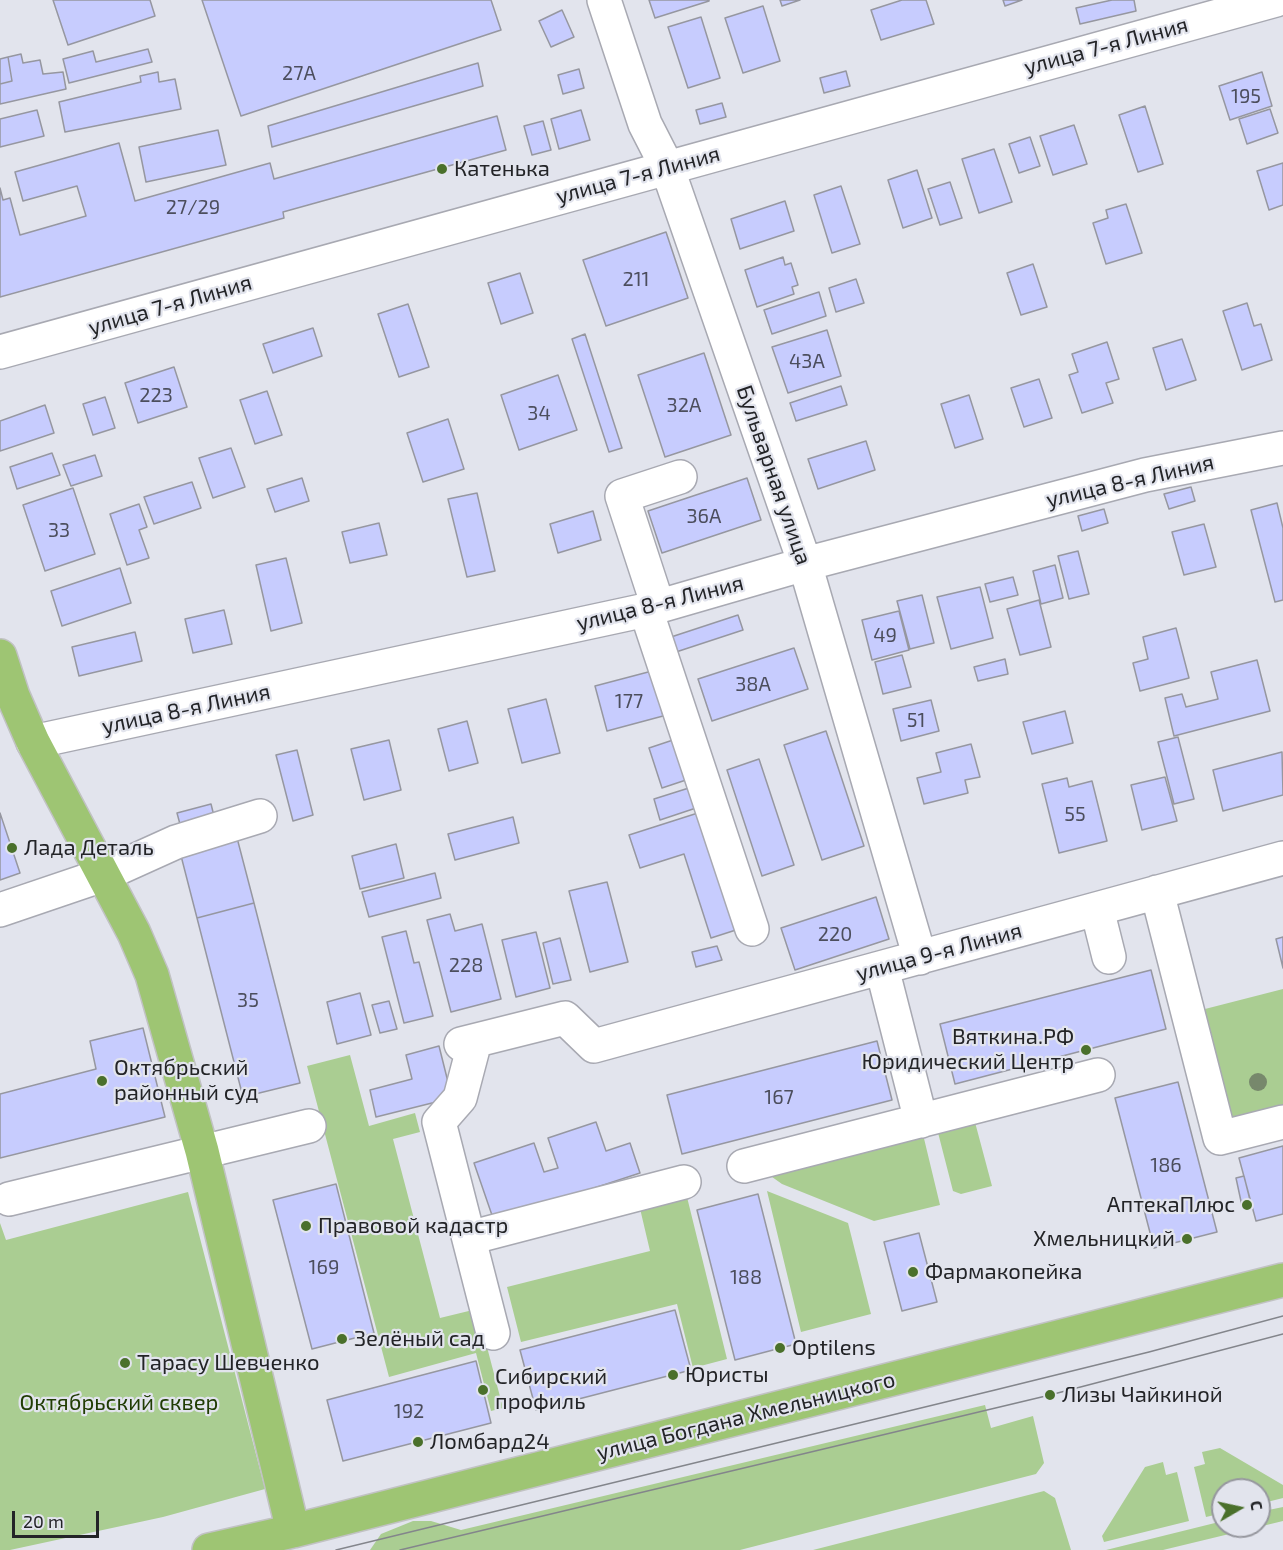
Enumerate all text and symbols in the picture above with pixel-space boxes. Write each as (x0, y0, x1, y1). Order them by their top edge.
street label: улица 7-я Линия (1021, 11, 1191, 81)
house number: 27А (282, 61, 316, 85)
house number: 195 (1231, 84, 1261, 108)
street label: улица 7-я Линия (553, 140, 723, 210)
place label: Катенька (454, 156, 550, 182)
marker: Катенька (435, 162, 449, 176)
house number: 27/29 (166, 195, 220, 219)
house number: 211 (622, 267, 650, 291)
street label: улица 7-я Линия (85, 269, 255, 341)
house number: 43А (789, 349, 825, 373)
street label: Бульварная улица (731, 382, 817, 568)
house number: 223 (139, 383, 173, 407)
house number: 32А (667, 393, 701, 417)
house number: 34 (527, 401, 551, 425)
street label: улица 8-я Линия (1044, 449, 1216, 513)
house number: 36А (687, 504, 721, 528)
house number: 33 (48, 518, 70, 542)
street label: улица 8-я Линия (574, 569, 746, 637)
house number: 49 (873, 623, 897, 647)
house number: 38А (735, 672, 771, 696)
street label: улица 8-я Линия (99, 678, 273, 740)
house number: 177 (615, 689, 643, 713)
house number: 51 (907, 708, 925, 732)
house number: 55 (1064, 802, 1086, 826)
place label: Лада Деталь (24, 835, 154, 861)
marker: Лада Деталь (5, 841, 19, 855)
street label: улица 9-я Линия (853, 917, 1025, 987)
house number: 220 (818, 922, 852, 946)
house number: 228 (449, 953, 483, 977)
house number: 35 (237, 988, 259, 1012)
place label: Вяткина.РФ Юридический Центр (862, 1024, 1074, 1076)
marker: Вяткина.РФ Юридический Центр (1079, 1043, 1093, 1057)
place label: Октябрьский районный суд (114, 1055, 258, 1106)
marker: Октябрьский районный суд (95, 1074, 109, 1088)
house number: 167 (764, 1085, 794, 1109)
house number: 186 (1150, 1153, 1182, 1177)
place label: АптекаПлюс (1107, 1192, 1235, 1218)
marker: АптекаПлюс (1240, 1198, 1254, 1212)
place label: Правовой кадастр (318, 1213, 508, 1239)
marker: Правовой кадастр (299, 1219, 313, 1233)
place label: Хмельницкий (1033, 1226, 1175, 1252)
marker: Хмельницкий (1180, 1232, 1194, 1246)
house number: 169 (309, 1255, 339, 1279)
place label: Фармакопейка (925, 1259, 1082, 1285)
house number: 188 (730, 1265, 762, 1289)
marker: Фармакопейка (906, 1265, 920, 1279)
place label: Зелёный сад (354, 1326, 485, 1352)
marker: Зелёный сад (335, 1332, 349, 1346)
place label: Optilens (792, 1335, 876, 1361)
marker: Optilens (773, 1341, 787, 1355)
place label: Тарасу Шевченко (137, 1350, 319, 1376)
marker: Тарасу Шевченко (118, 1356, 132, 1370)
place label: Юристы (685, 1362, 769, 1388)
place label: Сибирский профиль (495, 1364, 607, 1416)
street label: улица Богдана Хмельницкого (594, 1366, 898, 1466)
marker: Юристы (666, 1368, 680, 1382)
place label: Лизы Чайкиной (1062, 1382, 1223, 1408)
marker: Сибирский профиль (476, 1383, 490, 1397)
marker: Лизы Чайкиной (1043, 1388, 1057, 1402)
park label: Октябрьский сквер (20, 1390, 218, 1416)
house number: 192 (394, 1399, 424, 1423)
place label: Ломбард24 (430, 1429, 550, 1455)
marker: Ломбард24 (411, 1435, 425, 1449)
north arrow (1211, 1478, 1271, 1538)
scale bar (15, 1499, 102, 1537)
text: С (1247, 1499, 1267, 1512)
text: 20 m (23, 1510, 64, 1532)

